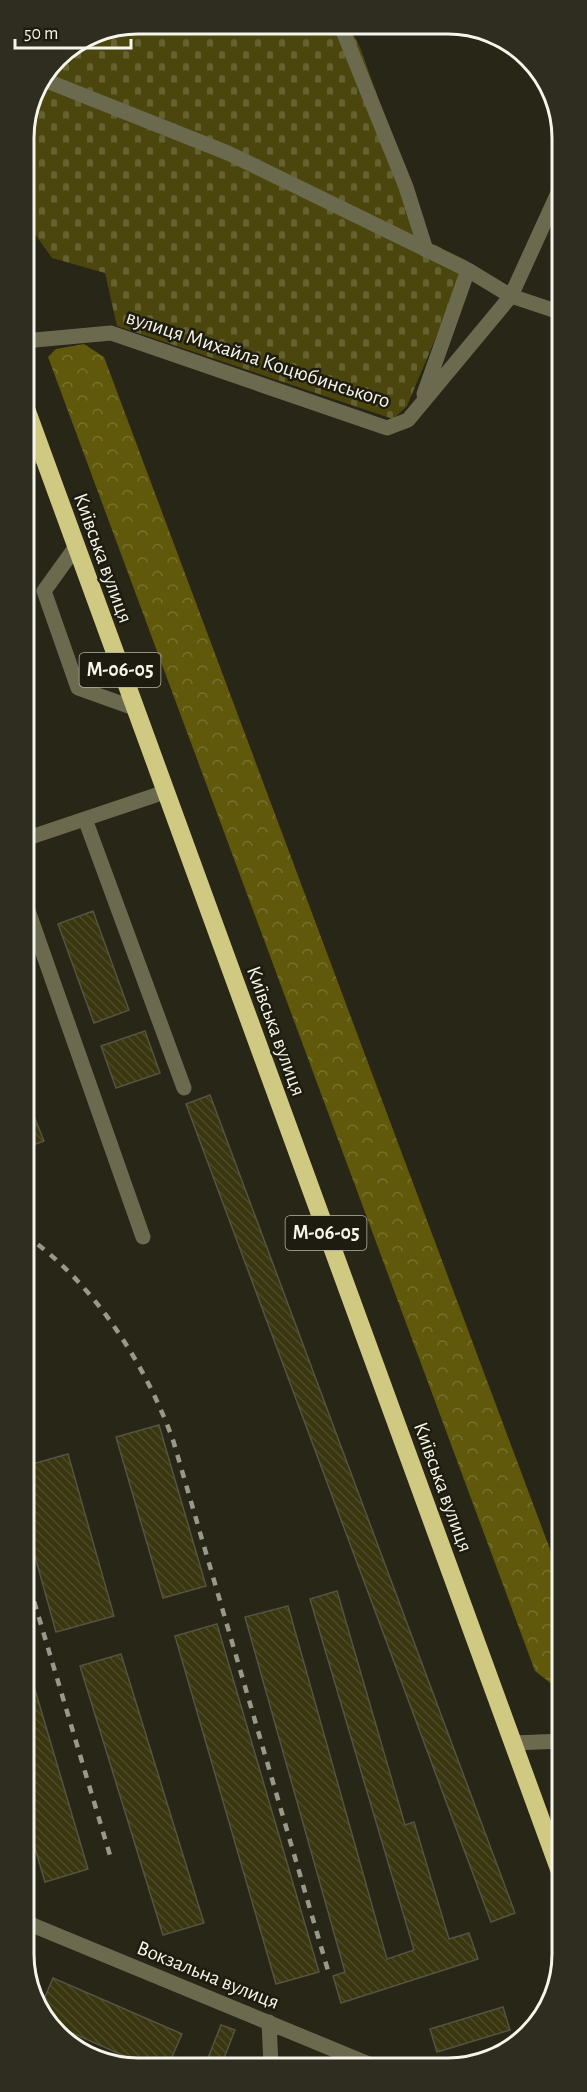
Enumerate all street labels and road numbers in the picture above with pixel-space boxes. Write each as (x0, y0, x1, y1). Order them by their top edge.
street label: вулиця Михайла Коцюбинського (123, 306, 393, 412)
street label: Київська вулиця (70, 490, 136, 626)
road number: М-06-05 (80, 653, 160, 687)
street label: Київська вулиця (243, 963, 309, 1099)
road number: М-06-05 (286, 1216, 366, 1250)
street label: Київська вулиця (410, 1419, 476, 1555)
street label: Вокзальна вулиця (134, 1937, 282, 2013)

